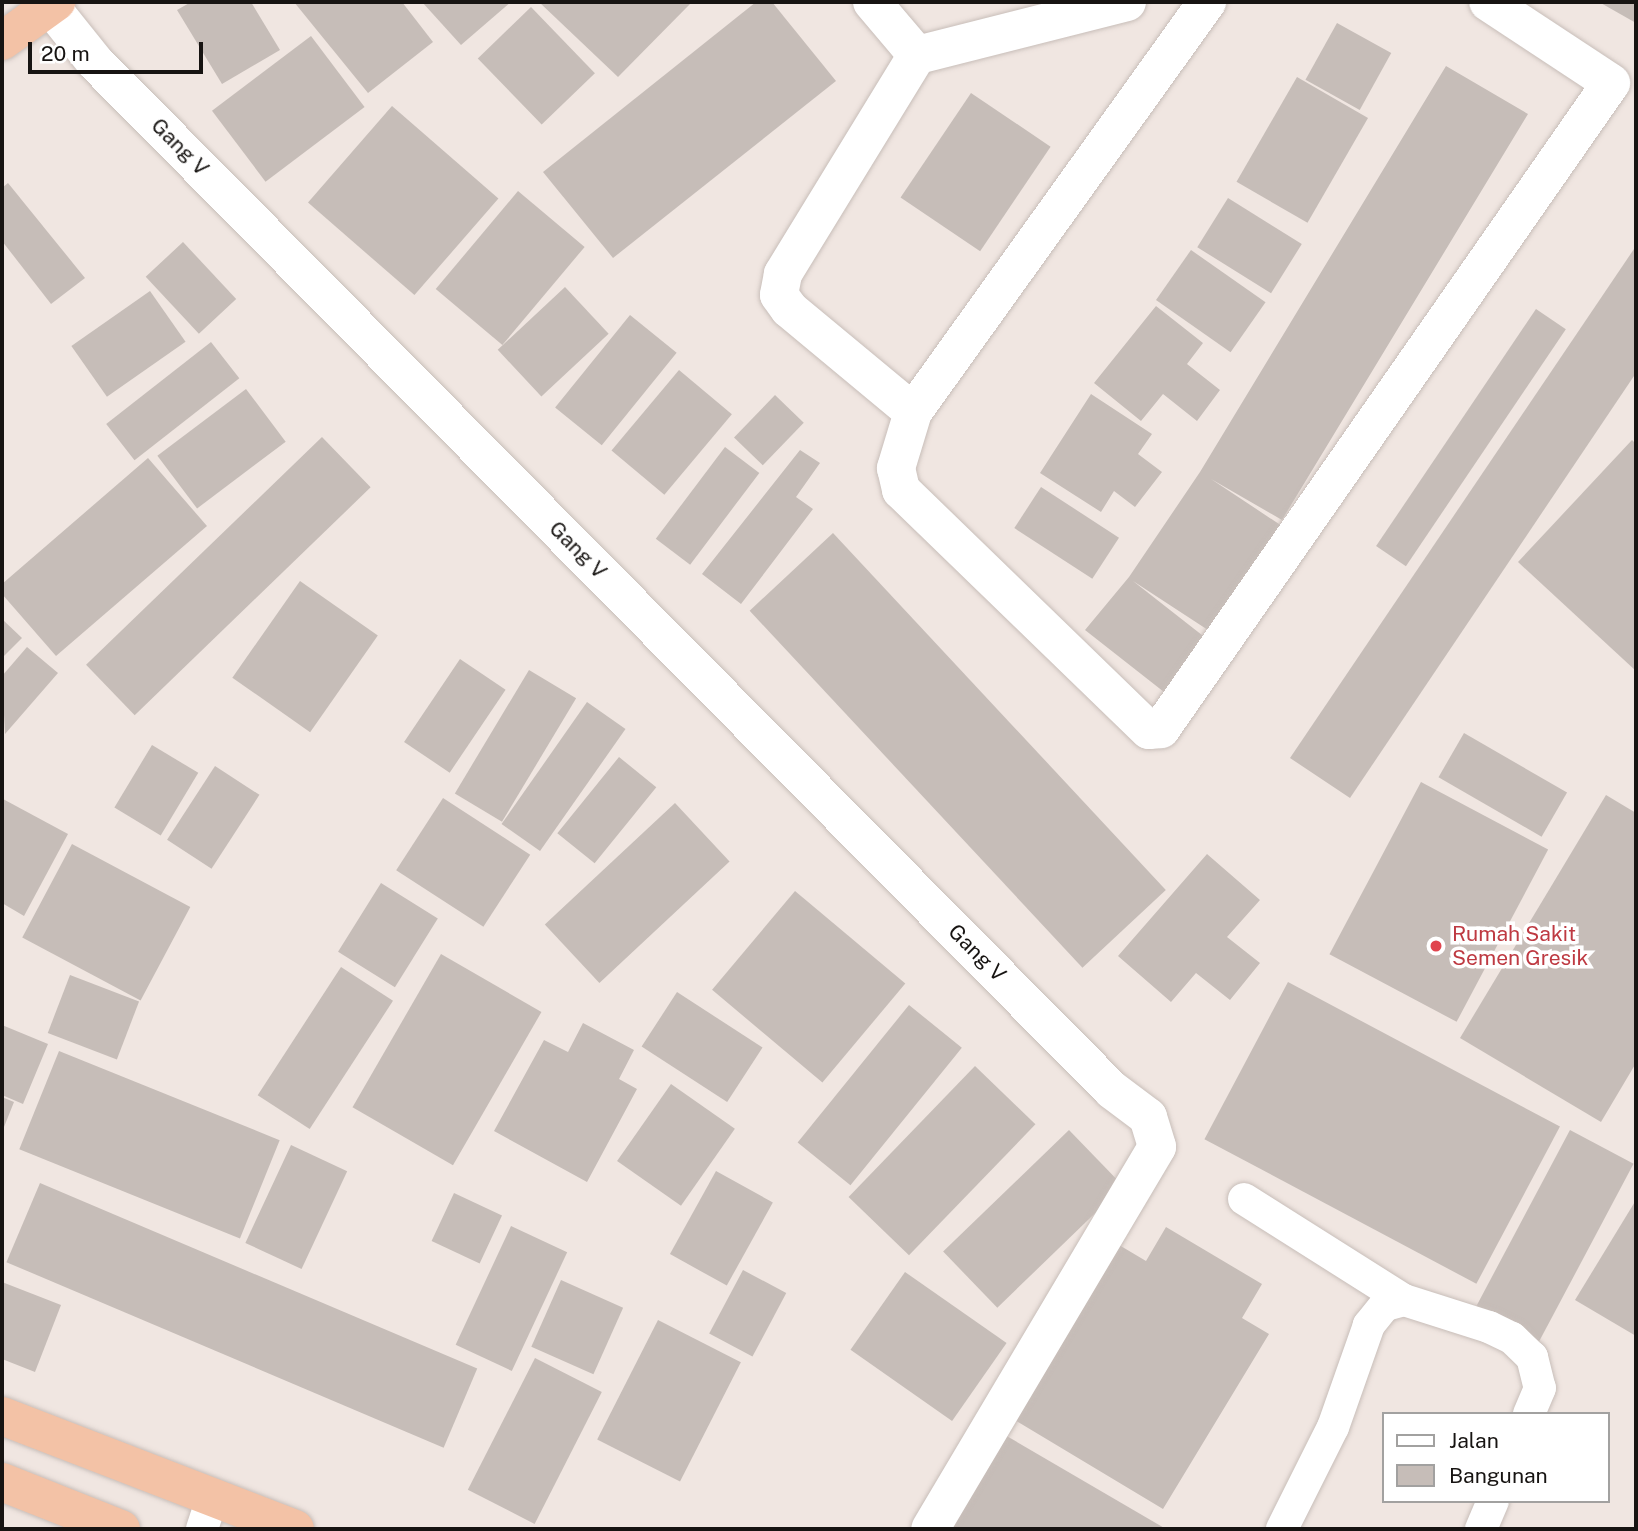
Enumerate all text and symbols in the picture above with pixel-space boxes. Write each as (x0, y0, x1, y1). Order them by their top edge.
scale bar (32, 28, 206, 72)
text: 20 m (41, 41, 90, 66)
street label: Gang V (146, 113, 214, 181)
street label: Gang V (544, 516, 612, 584)
street label: Gang V (943, 919, 1011, 987)
place label: Rumah Sakit Semen Gresik (1452, 921, 1588, 971)
marker: Rumah Sakit Semen Gresik (1426, 936, 1446, 956)
legend (1382, 1412, 1610, 1503)
text: Jalan (1449, 1428, 1499, 1453)
text: Bangunan (1449, 1463, 1548, 1488)

